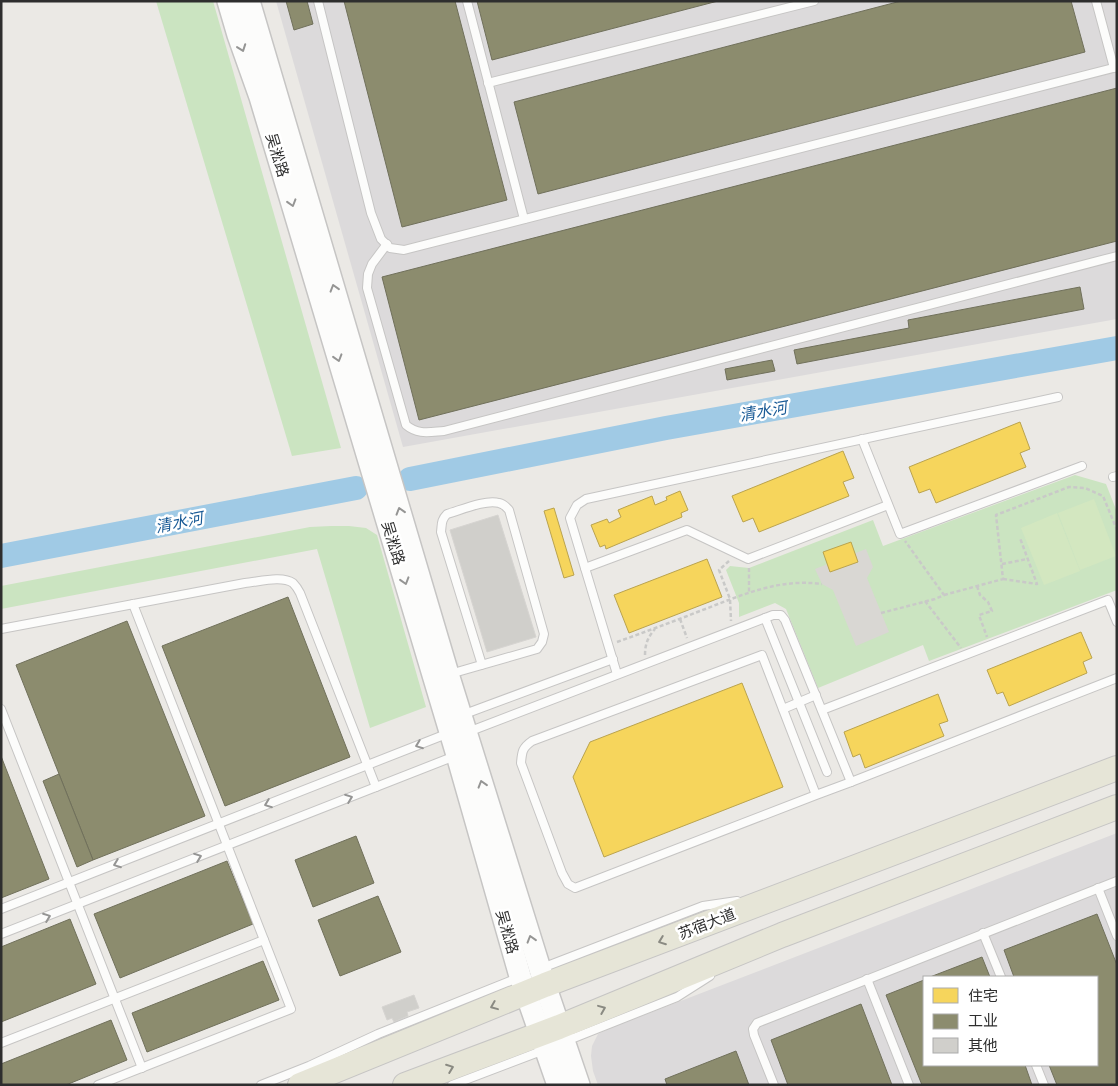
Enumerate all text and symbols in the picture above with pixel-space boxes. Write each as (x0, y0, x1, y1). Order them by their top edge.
one-way arrow (237, 43, 247, 52)
street label: 吴淞路 (262, 131, 293, 179)
one-way arrow (286, 198, 296, 206)
one-way arrow (329, 284, 339, 293)
one-way arrow (333, 354, 343, 362)
water label: 清水河 (738, 396, 791, 425)
water label: 清水河 (154, 507, 207, 536)
one-way arrow (396, 507, 406, 516)
street label: 吴淞路 (378, 519, 409, 567)
one-way arrow (399, 576, 409, 585)
one-way arrow (416, 739, 424, 749)
one-way arrow (478, 780, 488, 788)
one-way arrow (344, 794, 353, 804)
one-way arrow (264, 798, 273, 808)
one-way arrow (193, 853, 202, 863)
one-way arrow (113, 857, 122, 868)
street label: 苏宿大道 (675, 904, 738, 943)
street label: 吴淞路 (492, 908, 523, 956)
one-way arrow (42, 912, 50, 922)
one-way arrow (526, 935, 536, 943)
one-way arrow (658, 935, 667, 945)
legend (923, 976, 1098, 1066)
text: 住宅 (968, 986, 998, 1005)
one-way arrow (491, 1000, 499, 1010)
one-way arrow (597, 1005, 606, 1015)
text: 工业 (968, 1011, 998, 1030)
text: 其他 (968, 1036, 998, 1055)
one-way arrow (445, 1063, 454, 1074)

